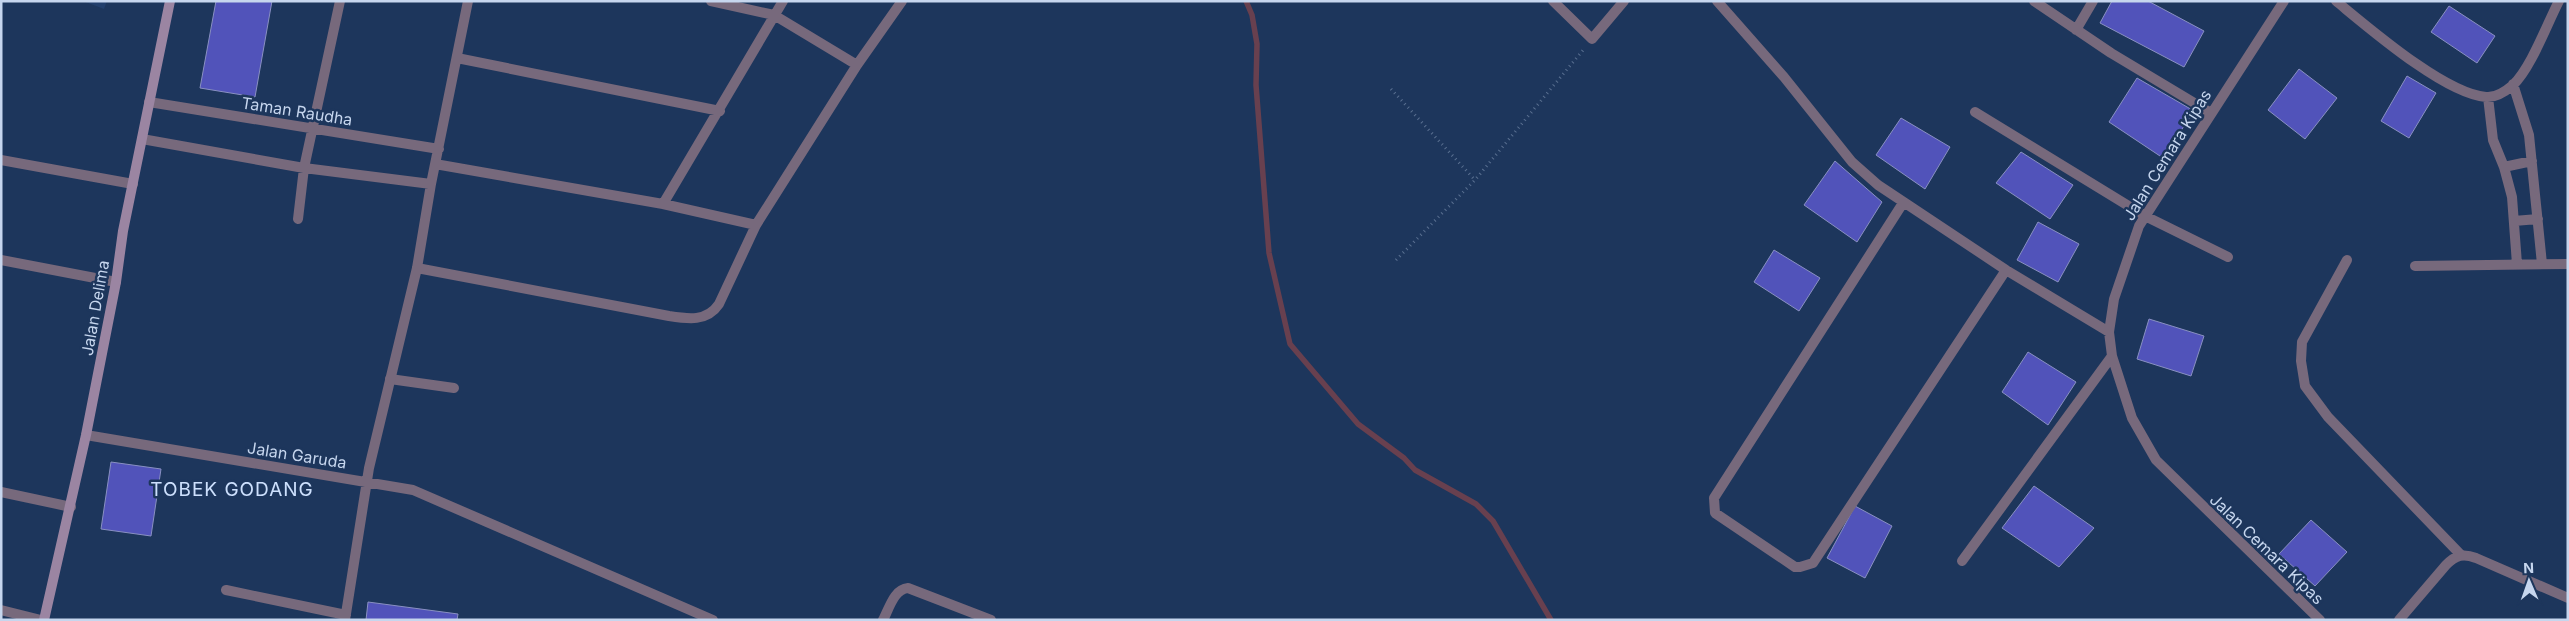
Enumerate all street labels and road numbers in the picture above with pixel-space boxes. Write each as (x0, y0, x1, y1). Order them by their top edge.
street label: Jalan Cemara Kipas (2119, 86, 2215, 224)
street label: Taman Raudha (240, 92, 354, 130)
street label: Jalan Delima (77, 259, 113, 357)
street label: Jalan Garuda (246, 437, 348, 473)
street label: Jalan Cemara Kipas (2206, 489, 2328, 609)

